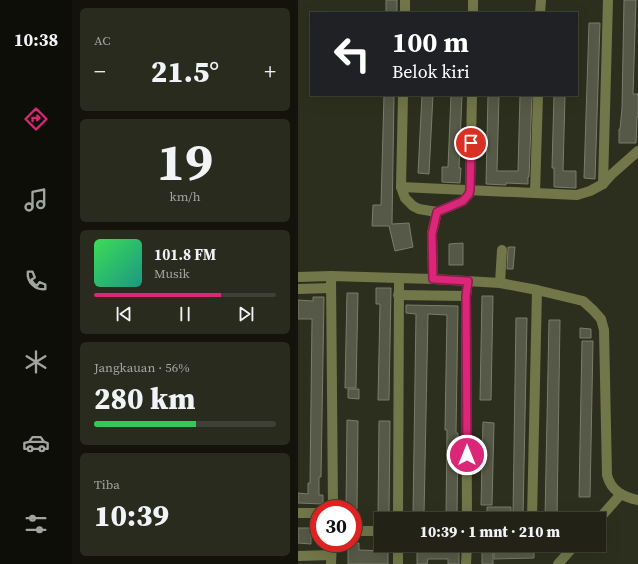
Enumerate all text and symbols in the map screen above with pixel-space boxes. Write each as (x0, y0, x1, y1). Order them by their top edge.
text: 100 m (392, 23, 469, 61)
text: 10:38 (14, 27, 58, 52)
icon: left (326, 28, 378, 80)
text: AC (94, 32, 110, 49)
text: 21.5° (151, 51, 219, 92)
text: − (94, 56, 106, 86)
text: + (264, 56, 276, 86)
text: Belok kiri (392, 59, 470, 84)
icon: directions (22, 105, 50, 133)
text: 19 (157, 126, 213, 197)
pin (454, 126, 488, 160)
icon: arrive (460, 132, 482, 154)
icon: music (22, 186, 50, 214)
text: km/h (170, 188, 200, 205)
text: 101.8 FM (154, 244, 216, 265)
text: Musik (154, 265, 190, 282)
icon: phone (22, 267, 50, 295)
icon: previous (113, 303, 135, 325)
icon: pause (174, 303, 196, 325)
icon: next (235, 303, 257, 325)
icon: climate (22, 348, 50, 376)
text: Jangkauan · 56% (94, 359, 190, 376)
text: 280 km (94, 378, 195, 419)
icon: car (22, 429, 50, 457)
position arrow (446, 434, 488, 476)
text: Tiba (94, 476, 120, 493)
text: 10:39 (94, 495, 169, 536)
speed limit sign: 30 (310, 500, 362, 552)
icon: filters (22, 510, 50, 538)
text: 10:39 · 1 mnt · 210 m (420, 521, 560, 542)

